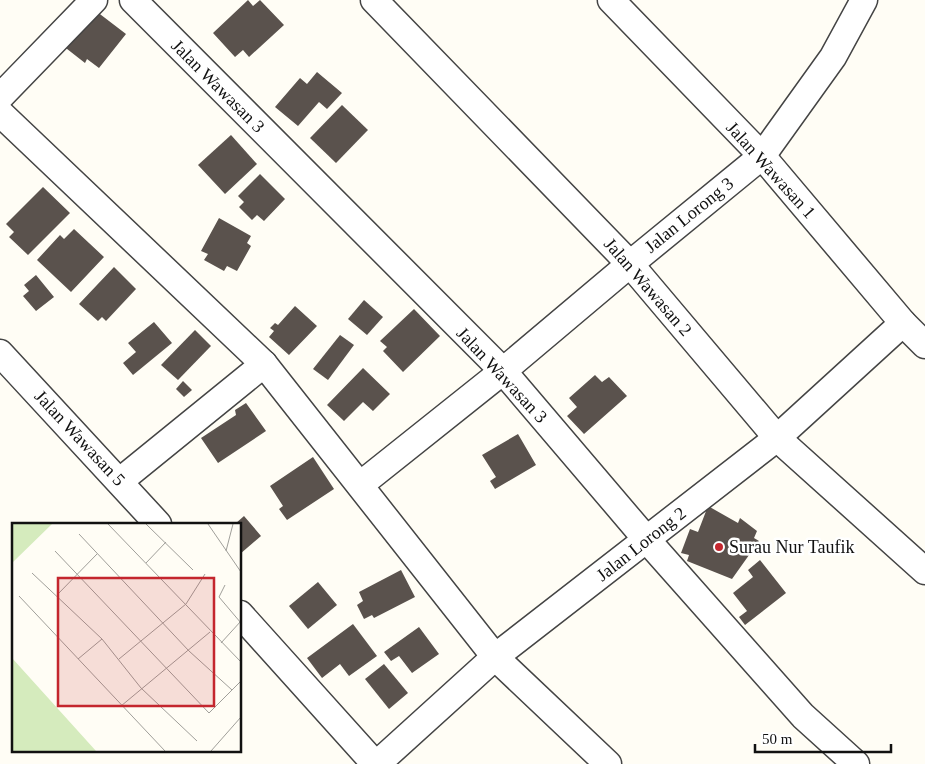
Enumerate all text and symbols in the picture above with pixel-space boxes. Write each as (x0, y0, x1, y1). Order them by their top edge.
street label: Jalan Wawasan 3 (167, 35, 269, 137)
street label: Jalan Wawasan 1 (722, 118, 820, 222)
street label: Jalan Lorong 3 (641, 173, 737, 257)
street label: Jalan Wawasan 2 (600, 234, 696, 340)
street label: Jalan Wawasan 3 (453, 323, 551, 427)
street label: Jalan Wawasan 5 (31, 386, 129, 490)
street label: Jalan Lorong 2 (592, 503, 690, 585)
inset map (12, 523, 241, 752)
place label: Surau Nur Taufik (729, 537, 854, 557)
marker: Surau Nur Taufik (713, 541, 725, 553)
scale bar (755, 722, 891, 754)
text: 50 m (762, 731, 793, 747)

